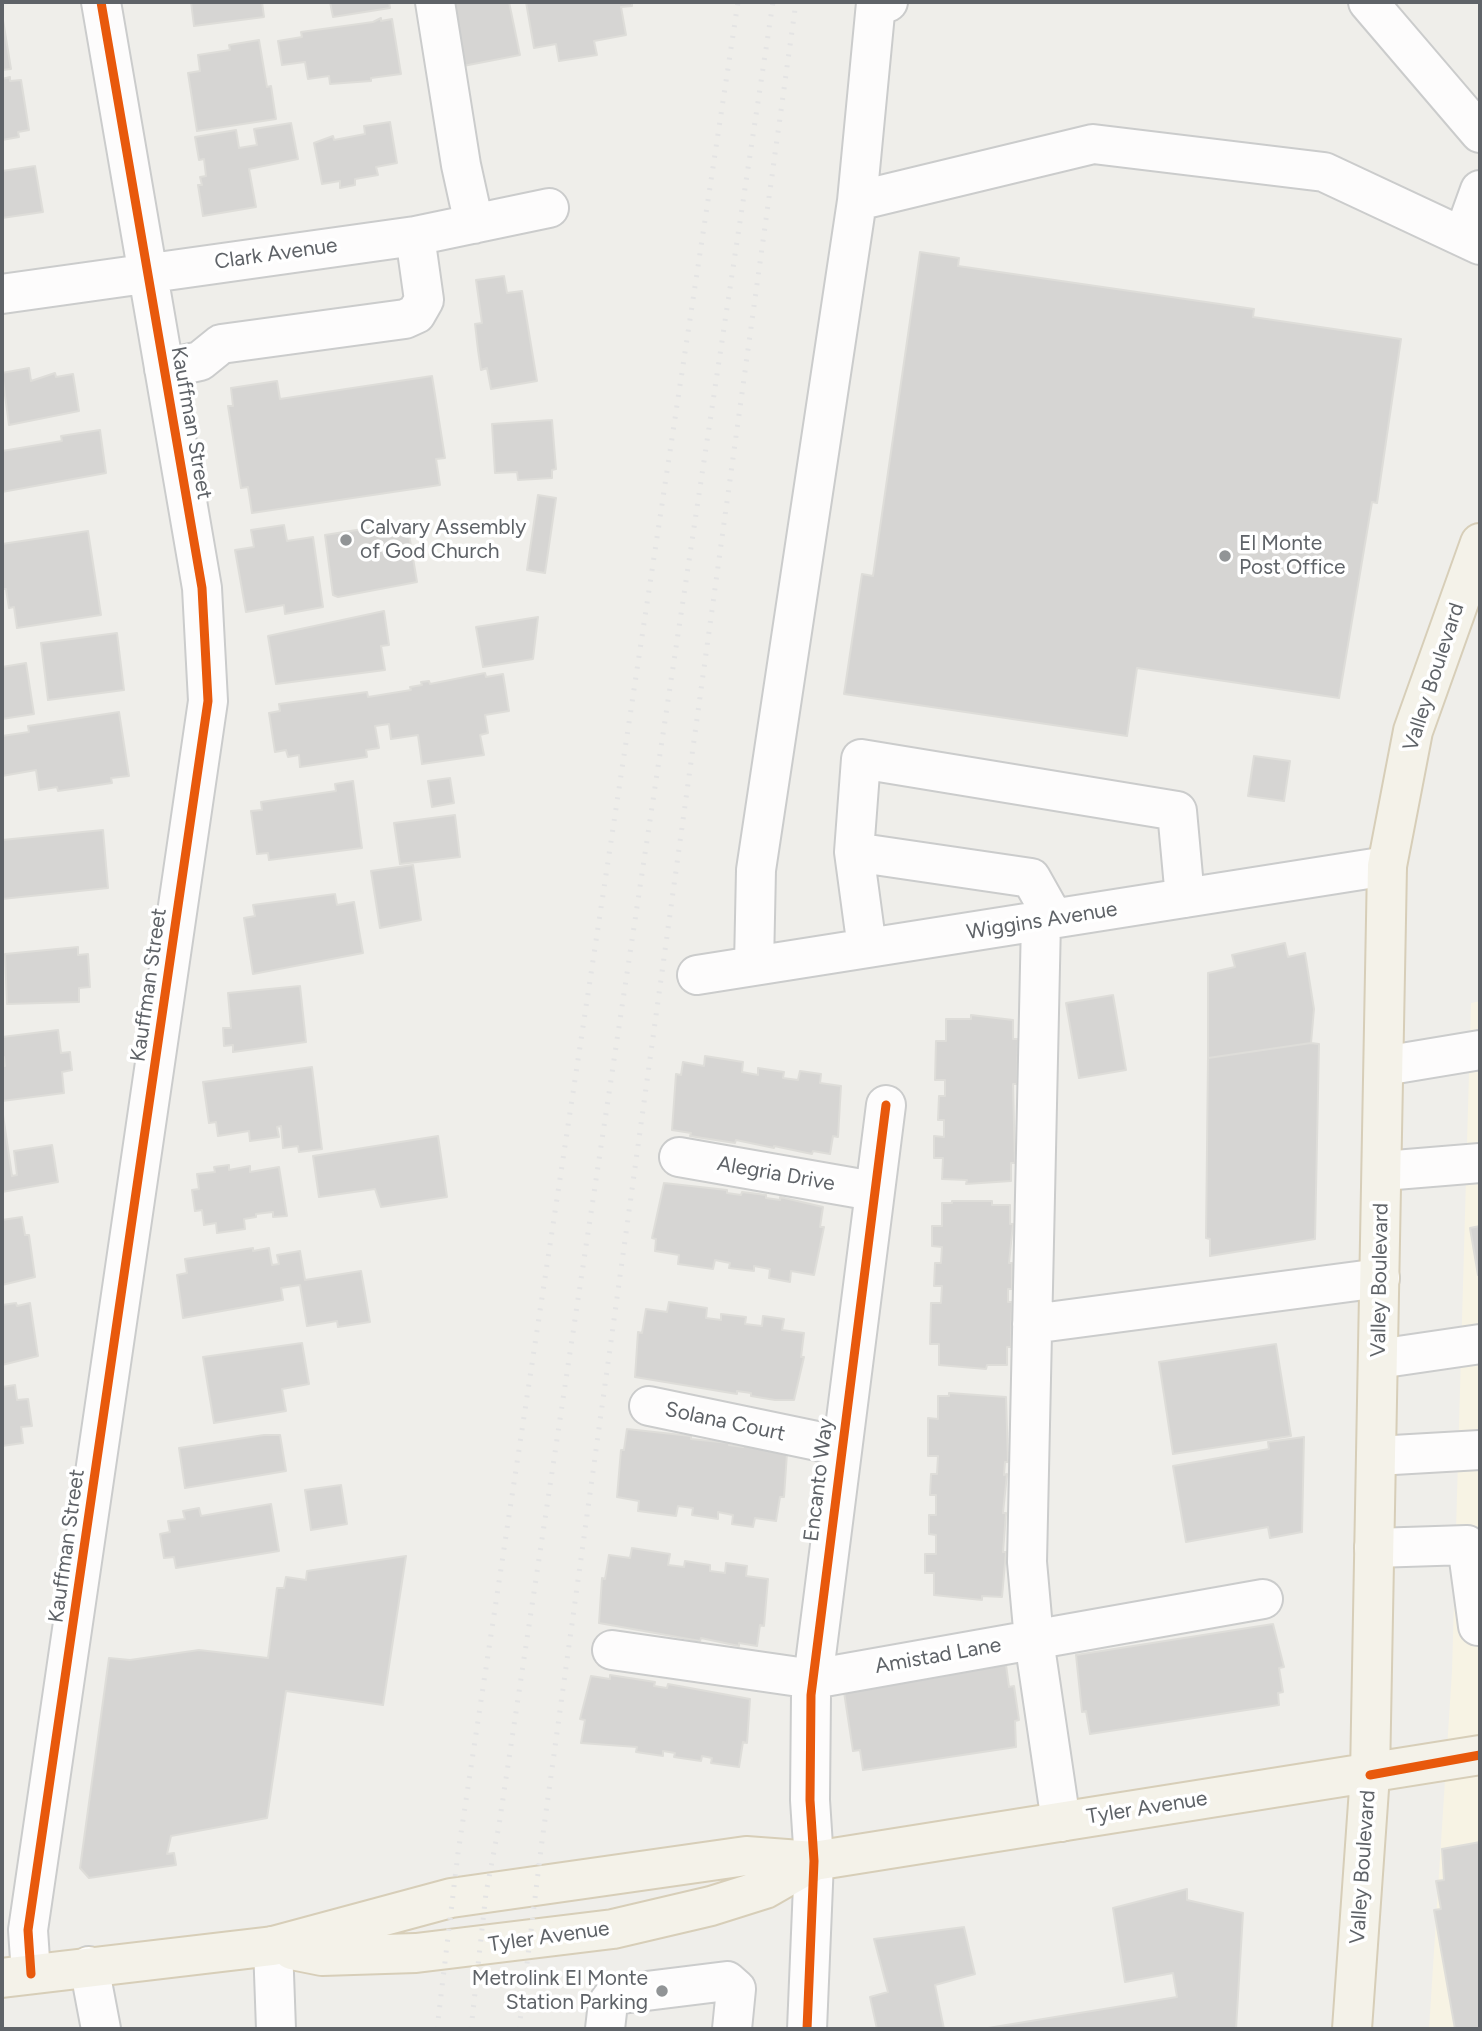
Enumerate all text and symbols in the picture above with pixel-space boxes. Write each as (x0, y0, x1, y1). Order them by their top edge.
street label: Clark Avenue (213, 233, 339, 275)
street label: Kauffman Street (165, 345, 217, 501)
place label: Calvary Assembly of God Church (360, 515, 526, 565)
place label: El Monte Post Office (1239, 531, 1346, 581)
marker: Calvary Assembly of God Church (338, 532, 354, 548)
marker: El Monte Post Office (1217, 548, 1233, 564)
street label: Valley Boulevard (1398, 600, 1470, 754)
street label: Wiggins Avenue (965, 897, 1119, 945)
street label: Kauffman Street (126, 907, 172, 1063)
street label: Alegria Drive (715, 1151, 837, 1197)
street label: Valley Boulevard (1366, 1203, 1394, 1357)
street label: Solana Court (663, 1397, 787, 1447)
street label: Encanto Way (799, 1417, 839, 1543)
street label: Kauffman Street (44, 1468, 90, 1624)
street label: Amistad Lane (873, 1633, 1003, 1679)
street label: Tyler Avenue (1085, 1786, 1209, 1830)
street label: Valley Boulevard (1345, 1789, 1381, 1945)
street label: Tyler Avenue (487, 1916, 611, 1958)
place label: Metrolink El Monte Station Parking (472, 1966, 648, 2016)
marker: Metrolink El Monte Station Parking (654, 1983, 670, 1999)

